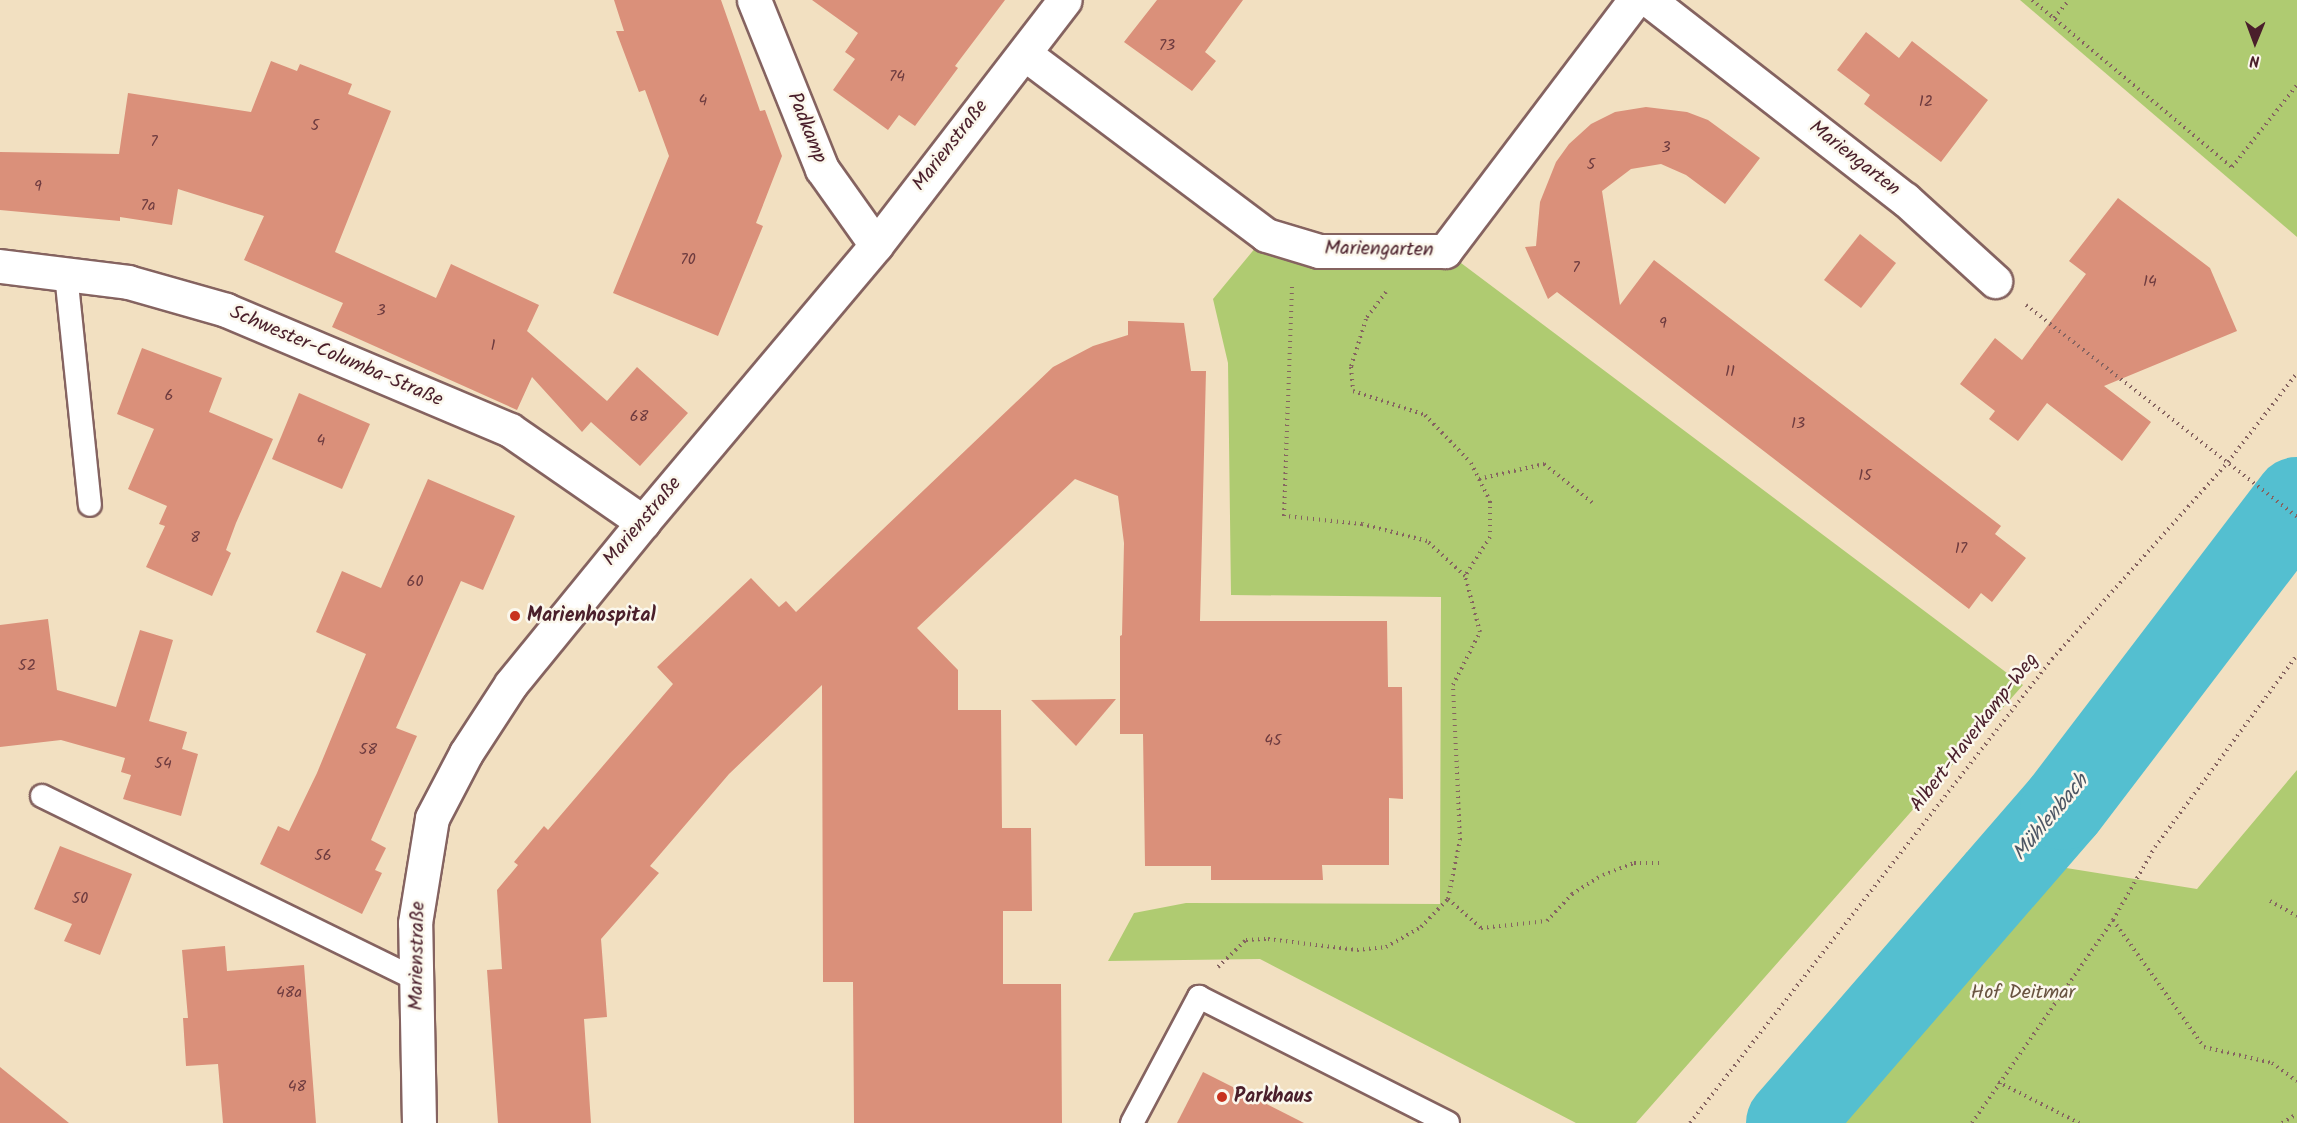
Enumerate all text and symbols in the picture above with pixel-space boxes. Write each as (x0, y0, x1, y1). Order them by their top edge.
north arrow (2225, 12, 2285, 72)
house number: 73 (1159, 36, 1175, 56)
text: N (2249, 48, 2260, 73)
house number: 74 (889, 67, 905, 87)
street label: Padkamp (781, 89, 831, 167)
house number: 4 (699, 91, 707, 111)
house number: 12 (1919, 92, 1933, 112)
street label: Marienstraße (908, 96, 994, 196)
house number: 5 (311, 116, 319, 136)
street label: Mariengarten (1804, 116, 1904, 202)
house number: 7 (150, 132, 158, 152)
house number: 3 (1661, 138, 1671, 158)
house number: 5 (1587, 155, 1595, 175)
house number: 9 (34, 177, 42, 197)
house number: 7a (141, 196, 155, 216)
street label: Mariengarten (1324, 237, 1434, 263)
house number: 70 (680, 250, 696, 270)
house number: 7 (1572, 258, 1580, 278)
house number: 14 (2143, 272, 2157, 292)
street label: Schwester-Columba-Straße (226, 301, 446, 413)
house number: 3 (376, 301, 386, 321)
house number: 9 (1659, 314, 1667, 334)
house number: 1 (490, 336, 496, 356)
house number: 11 (1725, 362, 1735, 382)
house number: 6 (165, 386, 173, 406)
house number: 68 (630, 407, 648, 427)
house number: 13 (1791, 414, 1805, 434)
house number: 4 (317, 431, 325, 451)
house number: 15 (1858, 466, 1872, 486)
street label: Marienstraße (599, 472, 687, 572)
house number: 8 (190, 528, 200, 548)
house number: 17 (1955, 539, 1967, 559)
house number: 60 (407, 572, 423, 592)
place label: Marienhospital (527, 604, 656, 628)
marker: Marienhospital (508, 609, 522, 623)
street label: Albert-Haverkamp-Weg (1906, 649, 2044, 817)
house number: 52 (18, 656, 36, 676)
house number: 45 (1264, 731, 1282, 751)
house number: 58 (359, 740, 377, 760)
house number: 54 (154, 754, 172, 774)
water label: Mühlenbach (2008, 770, 2094, 866)
house number: 56 (314, 846, 332, 866)
house number: 50 (72, 889, 88, 909)
street label: Marienstraße (405, 901, 431, 1011)
park label: Hof Deitmar (1971, 981, 2075, 1005)
house number: 48a (276, 983, 302, 1003)
house number: 48 (288, 1077, 306, 1097)
place label: Parkhaus (1234, 1085, 1313, 1109)
marker: Parkhaus (1215, 1090, 1229, 1104)

